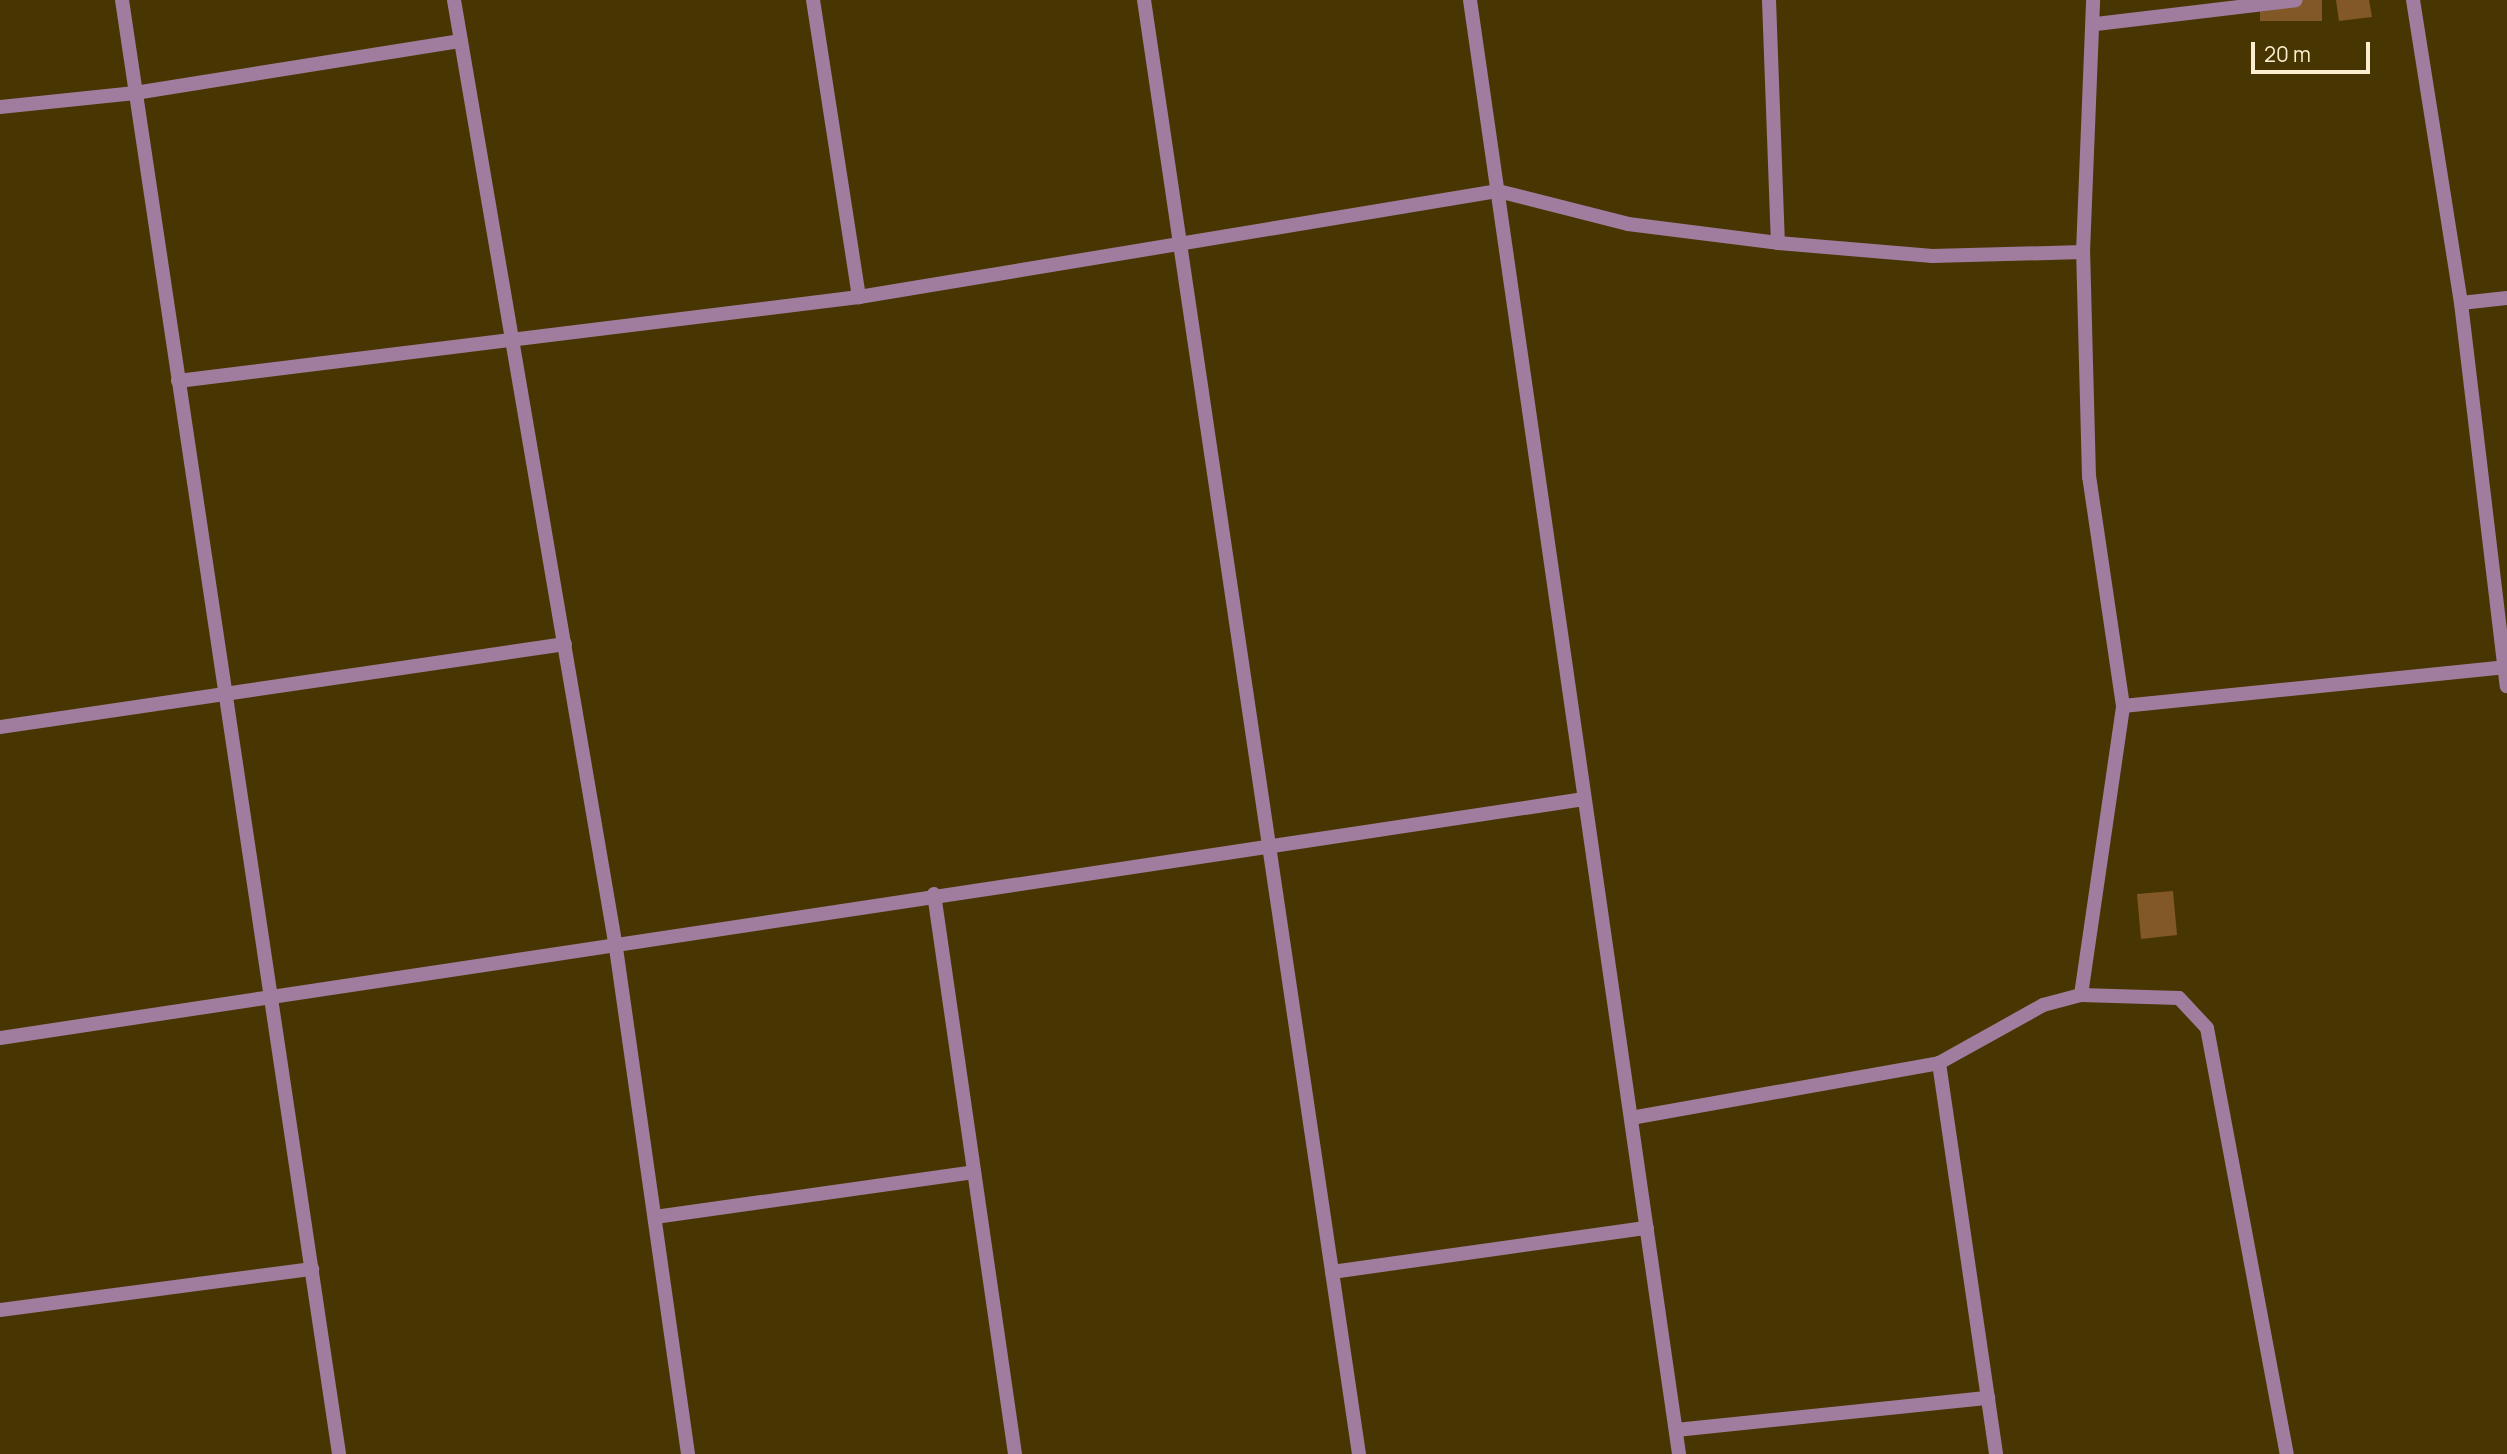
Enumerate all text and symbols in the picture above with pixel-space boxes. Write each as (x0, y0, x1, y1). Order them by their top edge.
scale bar (2255, 28, 2374, 72)
text: 20 m (2264, 40, 2311, 68)

